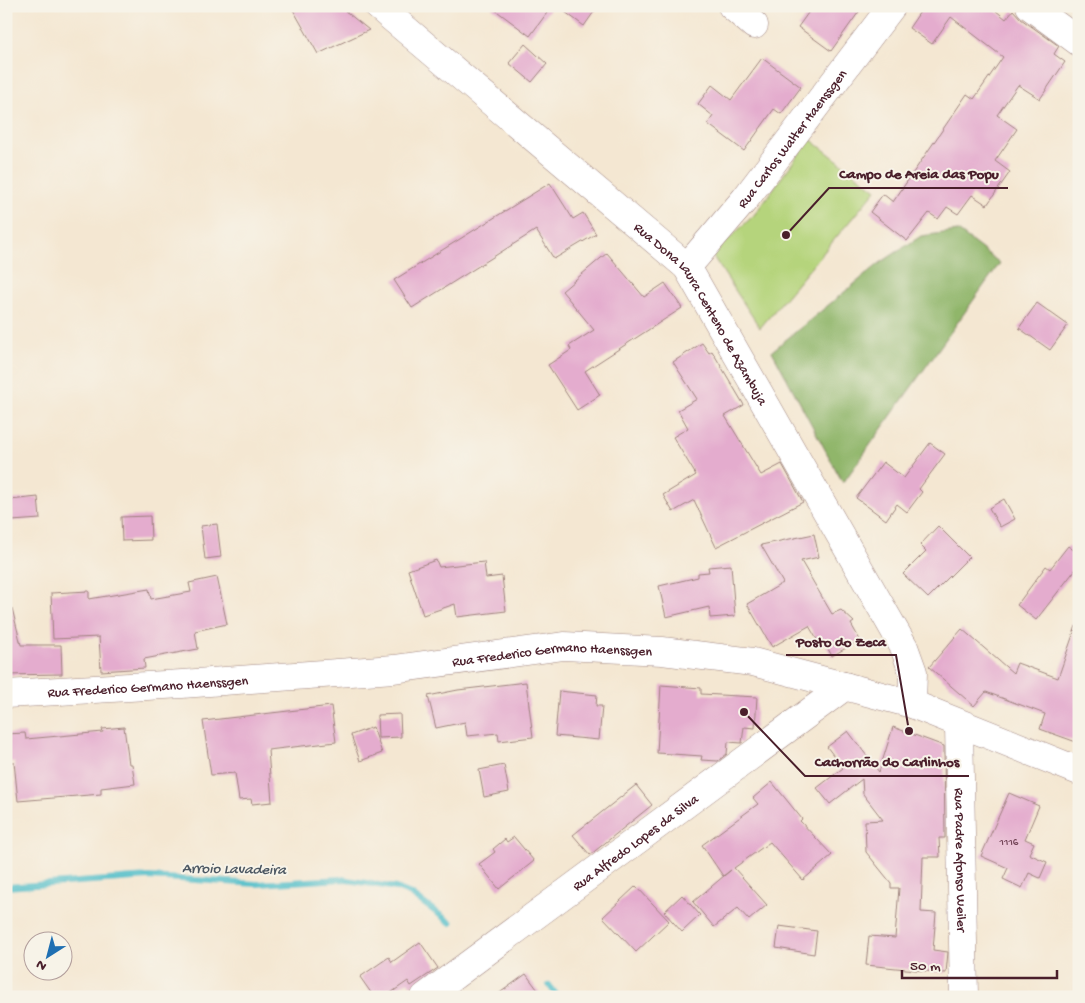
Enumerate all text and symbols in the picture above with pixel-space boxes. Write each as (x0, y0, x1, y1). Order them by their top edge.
street label: Rua Carlos Walter Haenssgen (735, 66, 852, 213)
callout: Campo de Areia das Popu (829, 158, 1008, 188)
text: Campo de Areia das Popu (838, 166, 1000, 184)
street label: Rua Dona Laura Centeno de Azambuja (629, 220, 771, 410)
callout: Posto do Zeca (786, 625, 896, 655)
text: Posto do Zeca (795, 634, 887, 652)
street label: Rua Frederico Germano Haenssgen (451, 640, 653, 672)
street label: Rua Frederico Germano Haenssgen (47, 673, 249, 703)
callout: Cachorrão do Carlinhos (805, 746, 969, 776)
text: Cachorrão do Carlinhos (814, 754, 961, 772)
street label: Rua Padre Afonso Weiler (949, 788, 969, 933)
street label: Rua Alfredo Lopes da Silva (570, 791, 704, 896)
house number: 1116 (999, 837, 1019, 849)
water label: Arroio Lavadeira (182, 860, 288, 880)
north arrow (22, 930, 72, 980)
scale bar (902, 948, 1058, 980)
text: N (33, 955, 51, 974)
text: 50 m (910, 958, 941, 976)

